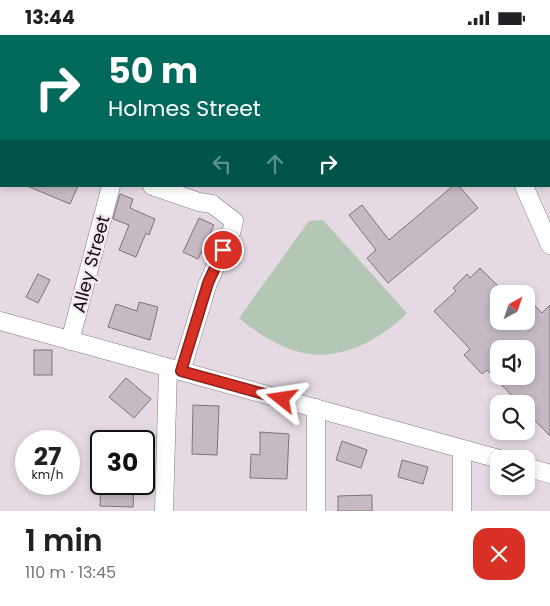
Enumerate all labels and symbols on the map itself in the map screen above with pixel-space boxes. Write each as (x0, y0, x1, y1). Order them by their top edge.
street label: Alley Street (66, 212, 116, 315)
pin (202, 229, 244, 271)
north arrow (490, 285, 535, 330)
position arrow (255, 372, 307, 424)
speed limit sign: 30 (90, 430, 155, 495)

